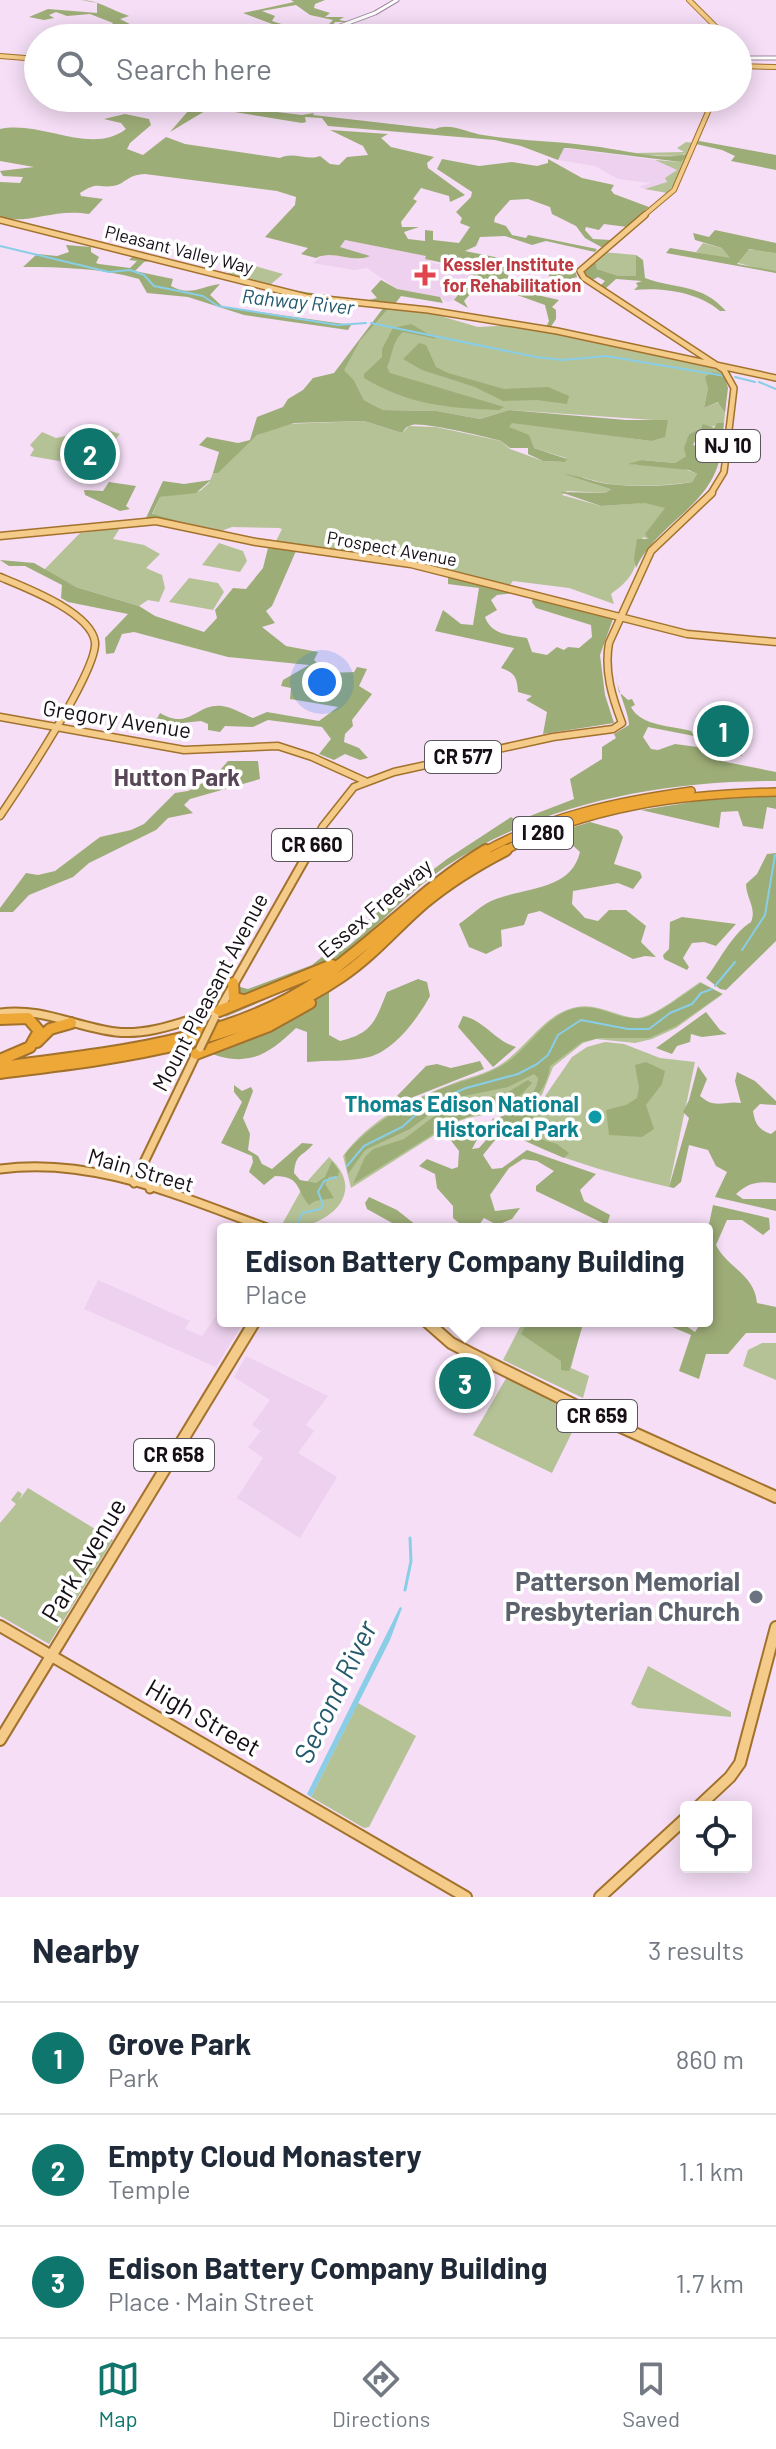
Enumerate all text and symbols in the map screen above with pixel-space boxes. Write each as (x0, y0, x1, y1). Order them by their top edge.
search box (24, 24, 752, 112)
icon: search (52, 46, 96, 90)
text: Search here (116, 50, 272, 86)
street label: Pleasant Valley Way (103, 220, 256, 278)
place label: Kessler Institute for Rehabilitation (443, 253, 581, 296)
marker: Kessler Institute for Rehabilitation (414, 264, 436, 286)
water label: Rahway River (241, 283, 356, 319)
pin: 2 (64, 424, 116, 484)
road number: NJ 10 (696, 430, 760, 462)
street label: Prospect Avenue (325, 526, 459, 570)
your location (302, 662, 342, 702)
street label: Gregory Avenue (41, 693, 193, 743)
pin: 1 (697, 701, 749, 761)
road number: CR 577 (425, 741, 501, 773)
district label: Hutton Park (114, 762, 240, 791)
road number: I 280 (513, 817, 573, 849)
road number: CR 660 (272, 829, 352, 861)
street label: Essex Freeway (312, 852, 437, 962)
street label: Mount Pleasant Avenue (146, 888, 272, 1095)
place label: Thomas Edison National Historical Park (345, 1090, 579, 1141)
marker: Thomas Edison National Historical Park (586, 1108, 604, 1126)
street label: Main Street (85, 1142, 197, 1197)
popup (217, 1223, 713, 1327)
text: Edison Battery Company Building (245, 1242, 685, 1278)
text: Place (245, 1278, 307, 1309)
pin: 3 (439, 1353, 491, 1413)
road number: CR 659 (557, 1400, 637, 1432)
road number: CR 658 (134, 1439, 214, 1471)
street label: Park Avenue (34, 1492, 132, 1627)
place label: Patterson Memorial Presbyterian Church (505, 1565, 740, 1626)
marker: Patterson Memorial Presbyterian Church (747, 1588, 765, 1606)
water label: Second River (285, 1614, 384, 1768)
street label: High Street (141, 1671, 267, 1762)
map controls (680, 1801, 752, 1873)
button: locate (680, 1801, 752, 1873)
text: Nearby (32, 1929, 140, 1970)
text: 3 results (648, 1934, 744, 1965)
text: Grove Park (108, 2025, 251, 2061)
text: 1 (53, 2043, 63, 2074)
text: 860 m (676, 2043, 744, 2074)
text: Park (108, 2061, 159, 2092)
text: Empty Cloud Monastery (108, 2137, 422, 2173)
text: 2 (51, 2155, 65, 2186)
text: 1.1 km (679, 2155, 744, 2186)
text: Temple (108, 2173, 191, 2204)
text: Edison Battery Company Building (108, 2249, 547, 2285)
text: 3 (51, 2267, 65, 2298)
text: 1.7 km (676, 2267, 744, 2298)
text: Place · Main Street (108, 2285, 315, 2316)
tab: Map (96, 2357, 140, 2431)
tab: Directions (332, 2357, 430, 2431)
tab: Saved (622, 2357, 680, 2431)

